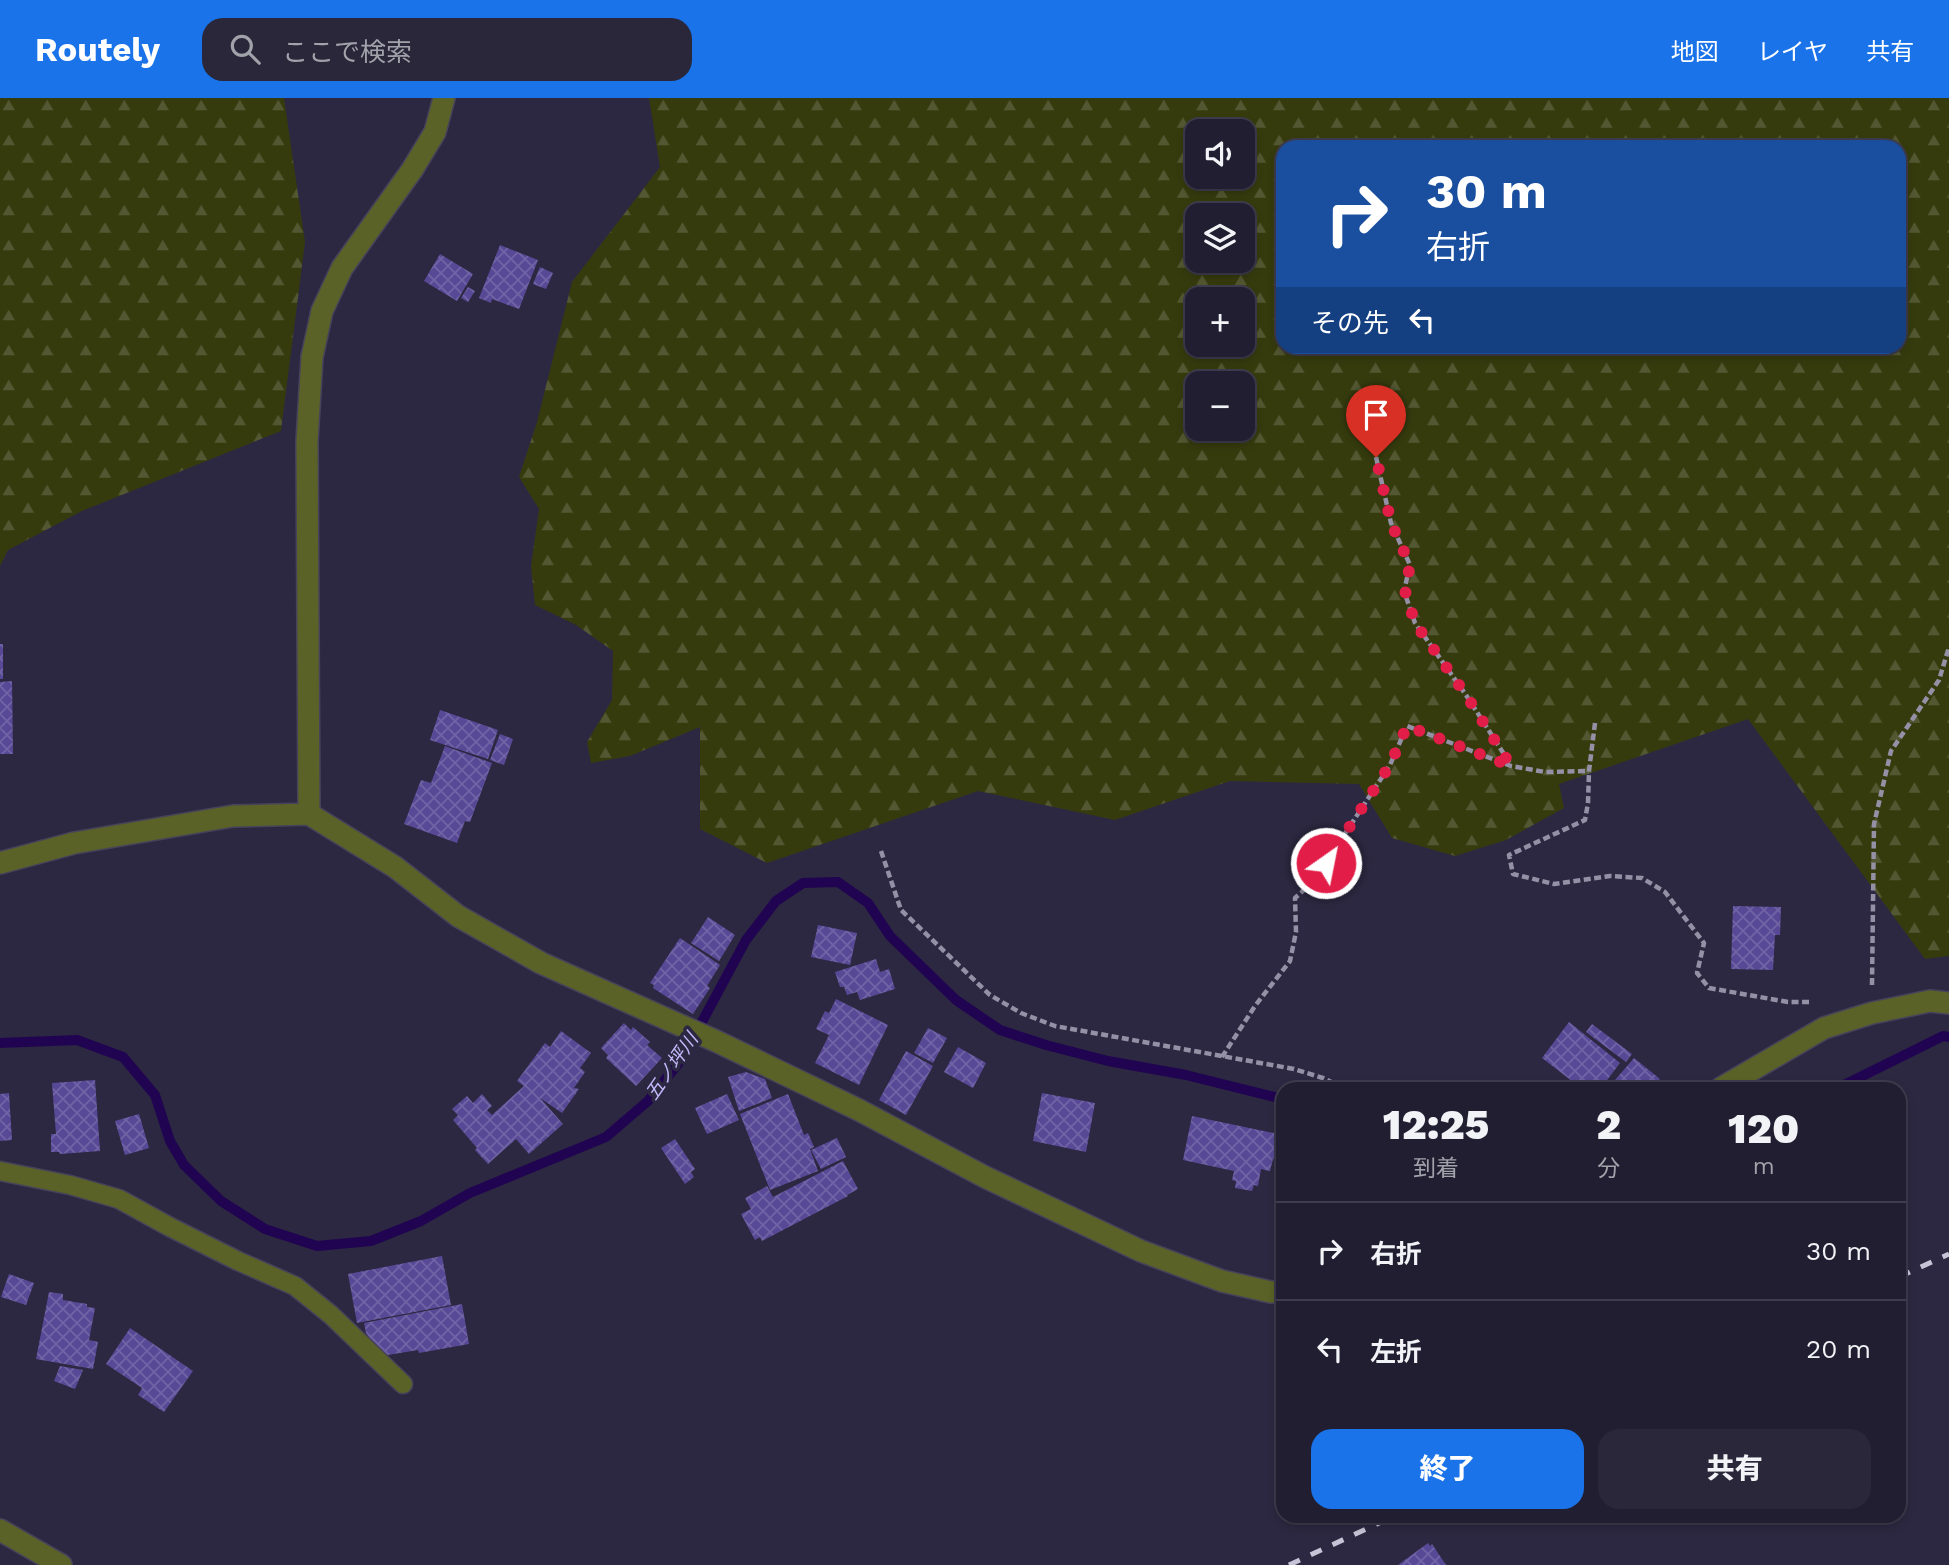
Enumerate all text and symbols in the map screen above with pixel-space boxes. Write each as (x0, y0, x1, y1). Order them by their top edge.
search box (202, 18, 692, 81)
text: Routely (35, 30, 160, 69)
icon: search (226, 30, 264, 68)
text: ここで検索 (282, 37, 412, 67)
text: 地図 (1671, 38, 1719, 66)
text: レイヤ (1757, 38, 1828, 66)
text: 共有 (1866, 38, 1914, 66)
map controls (1185, 119, 1255, 441)
button: sound (1185, 119, 1255, 189)
text: 30 m (1426, 162, 1547, 220)
icon: right (1311, 168, 1402, 259)
button: layers (1185, 203, 1255, 273)
text: 右折 (1426, 228, 1490, 266)
button: + (1185, 287, 1255, 357)
icon: left (1403, 301, 1441, 339)
text: その先 (1311, 308, 1389, 338)
button: − (1185, 371, 1255, 441)
pin (1346, 385, 1406, 457)
icon: arrive (1357, 396, 1395, 434)
position arrow (1289, 826, 1363, 900)
water label: 五ノ坪川 (640, 1027, 704, 1104)
text: 12:25 (1383, 1100, 1489, 1149)
text: 2 (1596, 1100, 1621, 1149)
text: 120 (1728, 1104, 1799, 1153)
text: m (1753, 1153, 1775, 1180)
text: 到着 (1413, 1155, 1459, 1182)
text: 分 (1597, 1155, 1620, 1182)
icon: right (1311, 1232, 1349, 1270)
text: 30 m (1806, 1236, 1871, 1266)
text: 右折 (1370, 1239, 1422, 1269)
icon: left (1311, 1330, 1349, 1368)
text: 20 m (1806, 1334, 1871, 1364)
text: 左折 (1370, 1337, 1422, 1367)
button: 終了 (1311, 1429, 1584, 1509)
button: 共有 (1598, 1429, 1871, 1509)

